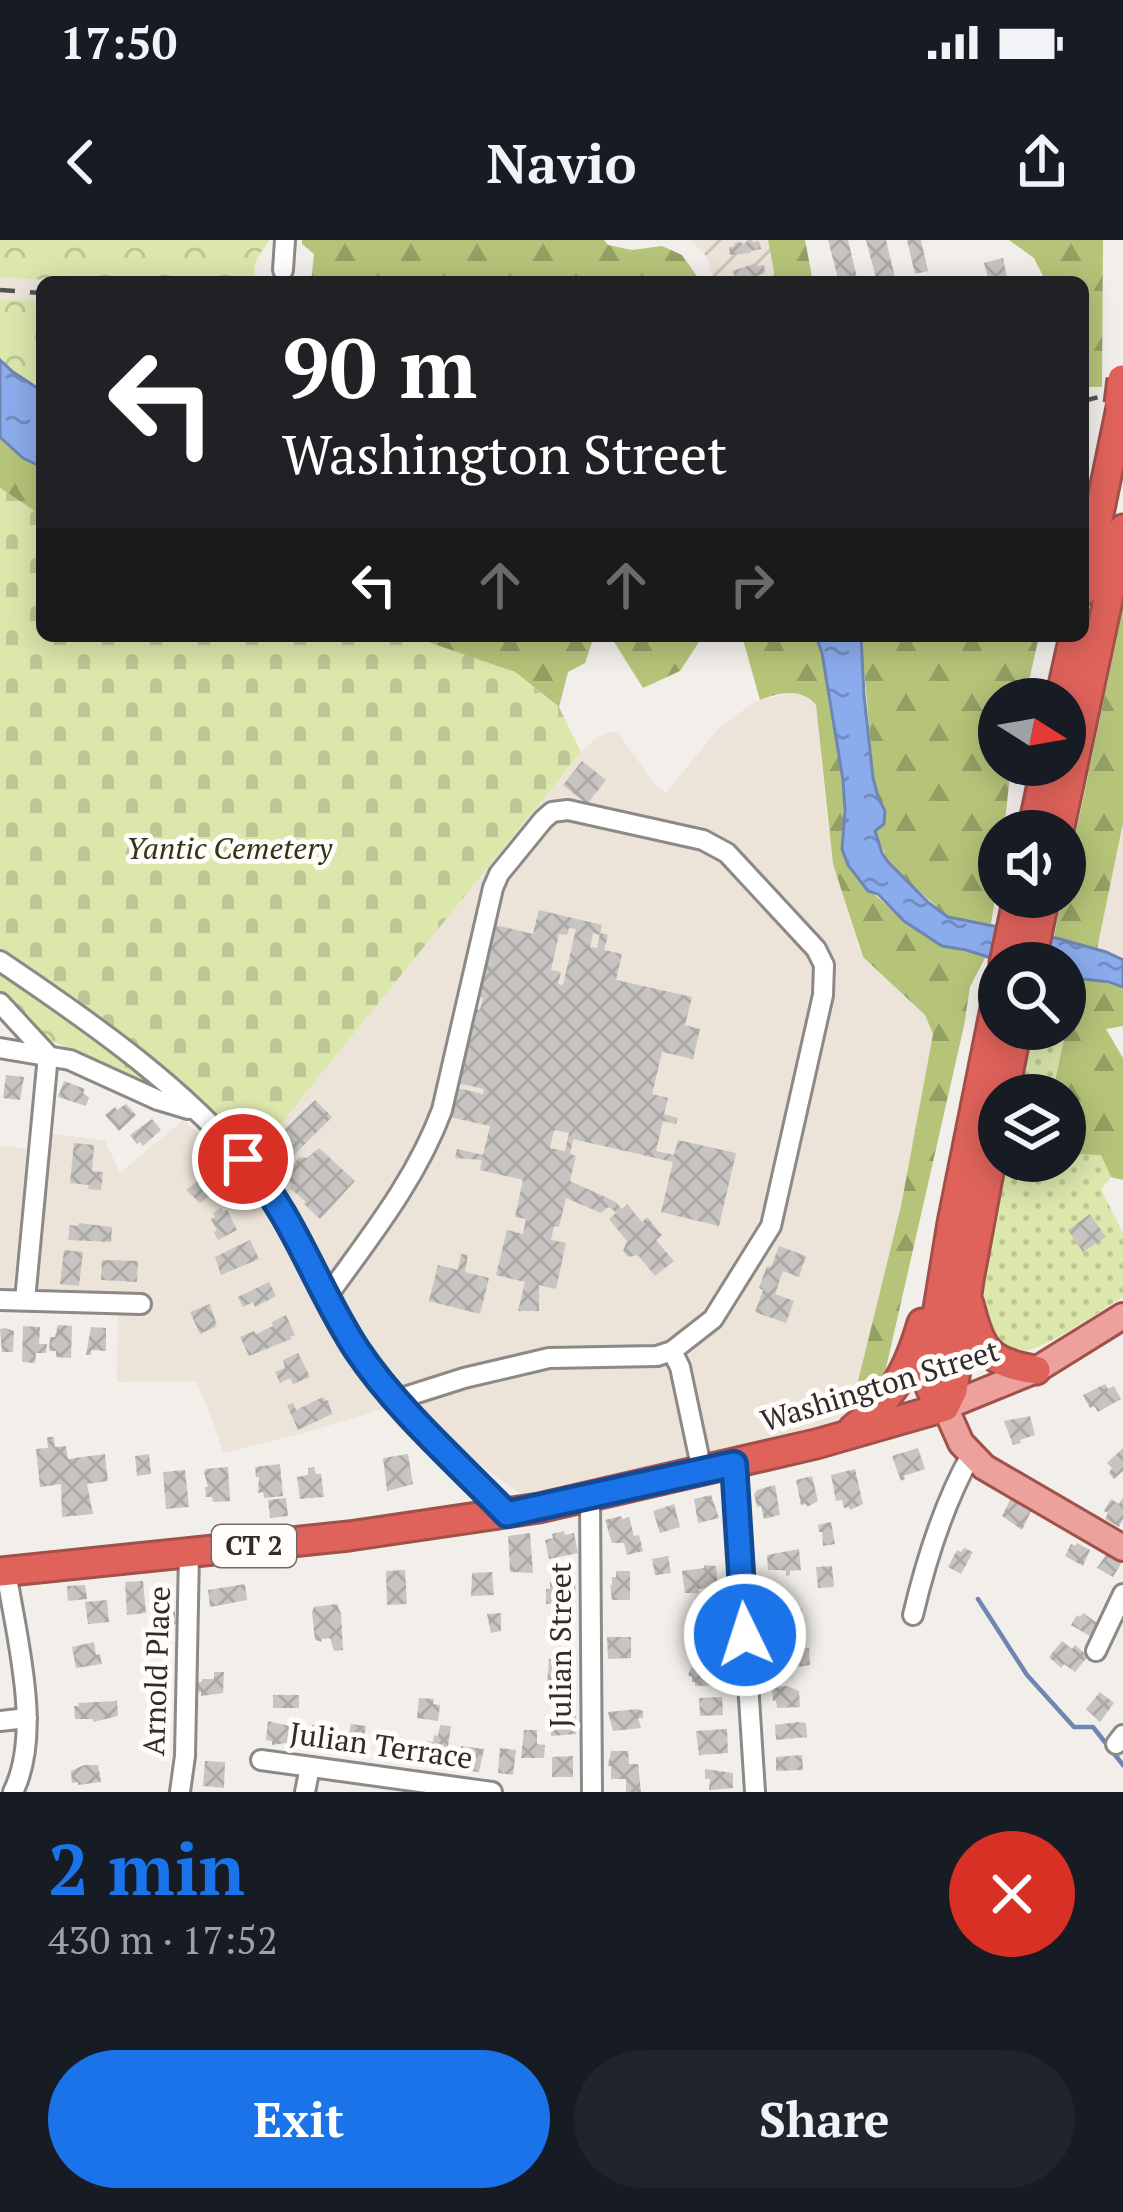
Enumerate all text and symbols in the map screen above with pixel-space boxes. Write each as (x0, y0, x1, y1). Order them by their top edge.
text: 17:50 (60, 12, 177, 72)
text: Navio (486, 127, 637, 198)
icon: back (48, 129, 114, 195)
icon: share (1009, 129, 1075, 195)
text: 90 m (282, 311, 477, 422)
icon: left (84, 324, 240, 480)
text: Washington Street (282, 418, 727, 489)
icon: left (341, 552, 407, 618)
icon: ahead (467, 552, 533, 618)
icon: ahead (593, 552, 659, 618)
icon: right (719, 552, 785, 618)
north arrow (978, 678, 1086, 786)
map controls (978, 678, 1086, 1182)
button: sound (978, 810, 1086, 918)
park label: Yantic Cemetery (126, 828, 333, 868)
button: search (978, 942, 1086, 1050)
button: layers (978, 1074, 1086, 1182)
pin (192, 1108, 294, 1210)
icon: arrive (210, 1126, 276, 1192)
street label: Washington Street (756, 1330, 1004, 1440)
road number: CT 2 (212, 1525, 296, 1567)
street label: Julian Street (540, 1562, 580, 1728)
position arrow (682, 1572, 808, 1698)
street label: Arnold Place (133, 1585, 179, 1757)
street label: Julian Terrace (287, 1712, 475, 1778)
text: 2 min (48, 1820, 245, 1916)
button: close (949, 1831, 1075, 1957)
text: 430 m · 17:52 (48, 1913, 278, 1965)
button: Exit (48, 2050, 550, 2188)
button: Share (574, 2050, 1075, 2188)

